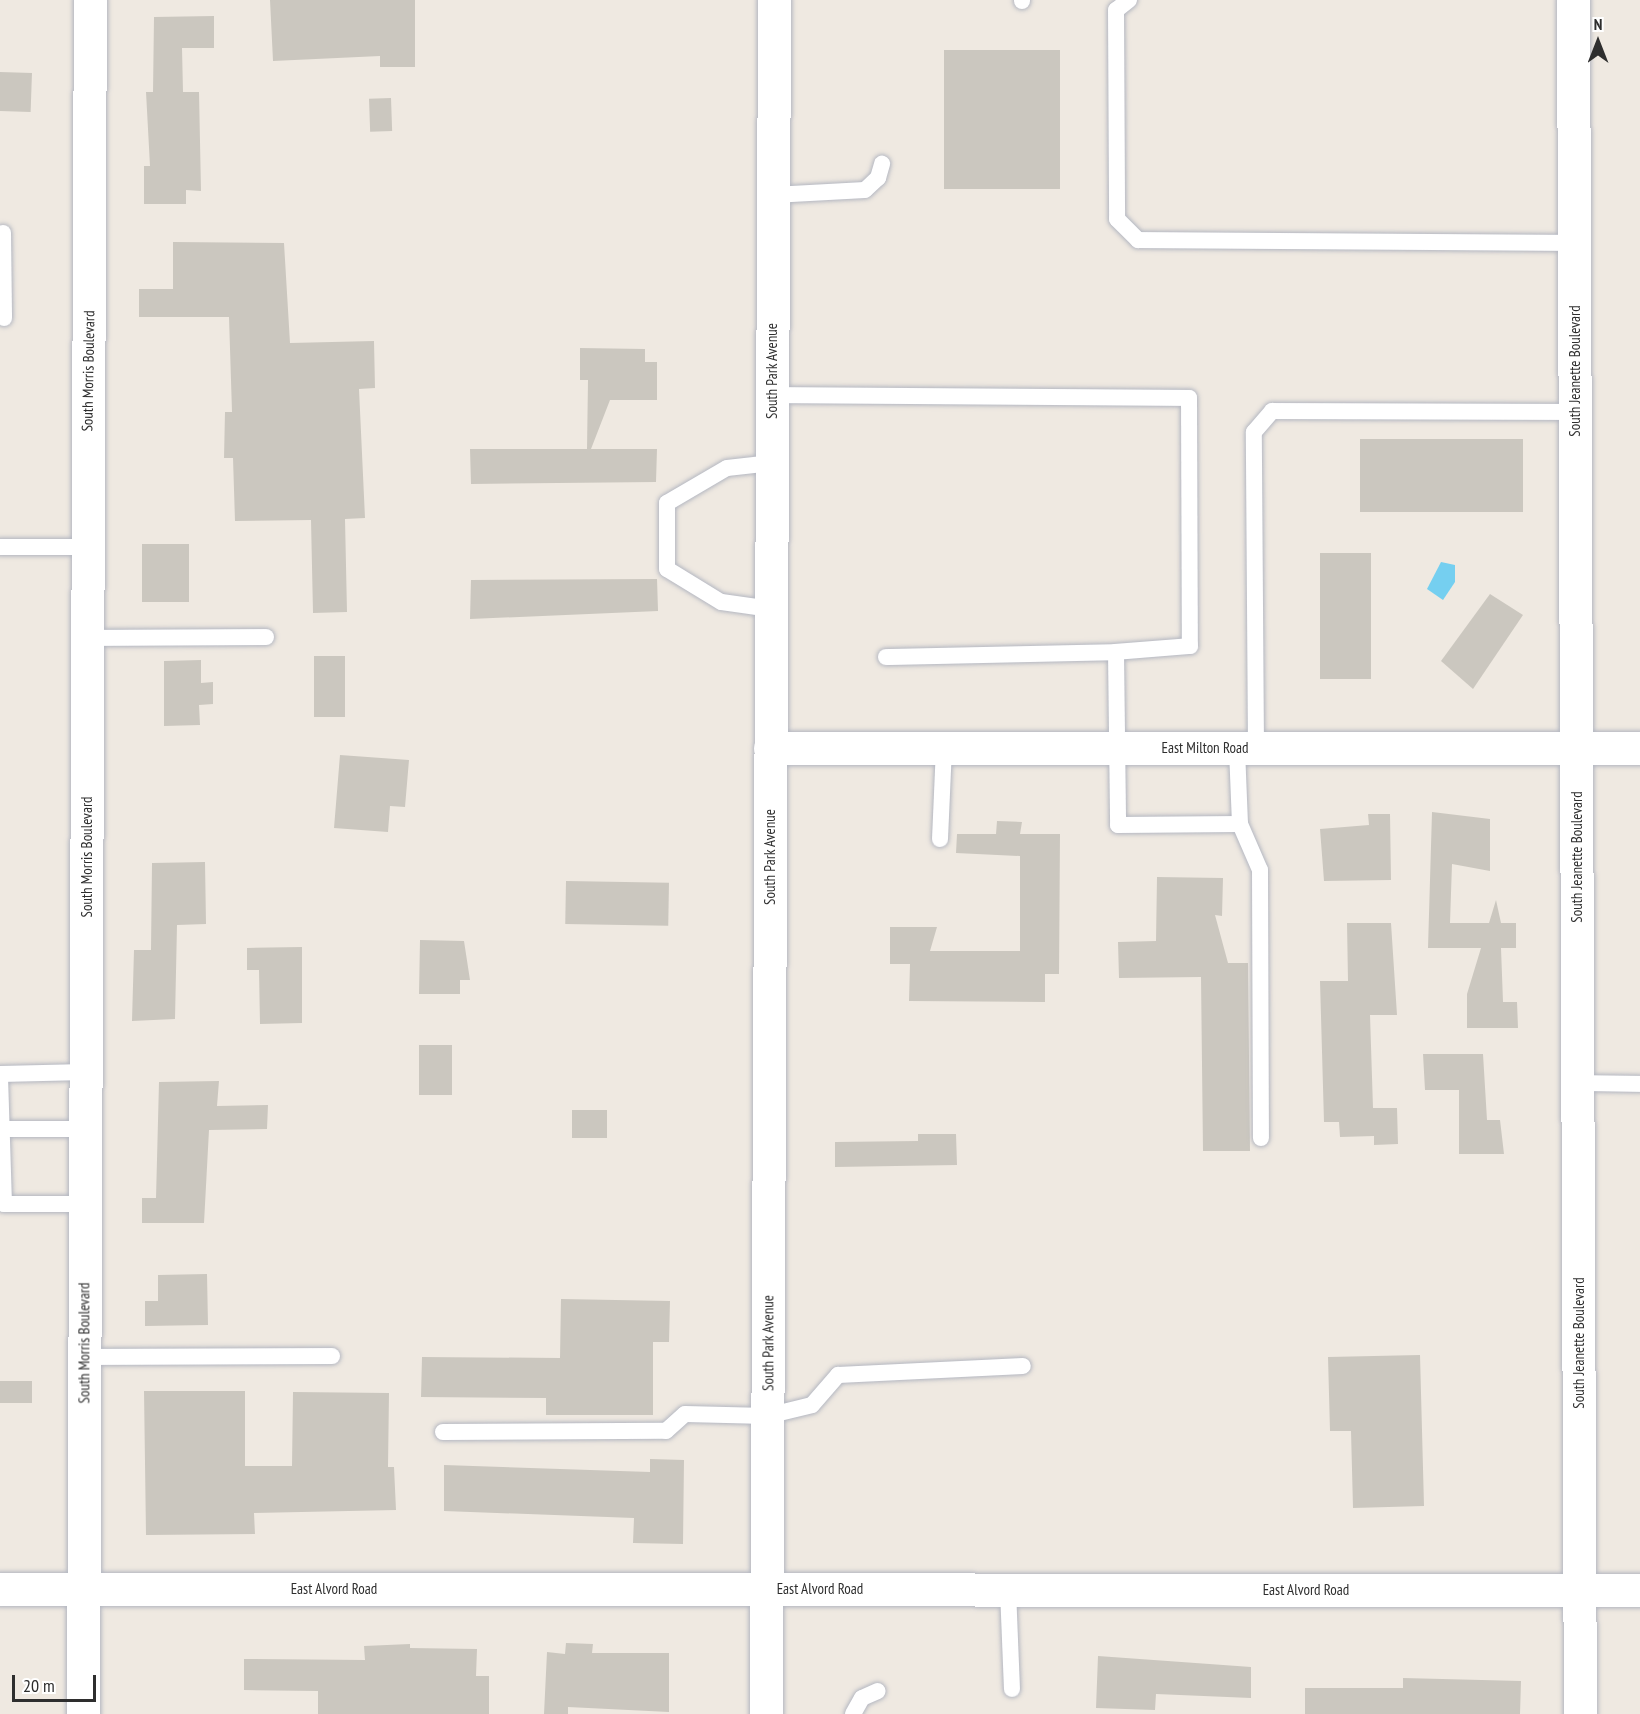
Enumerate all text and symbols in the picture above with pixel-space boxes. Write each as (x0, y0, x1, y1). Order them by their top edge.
north arrow (1568, 12, 1628, 72)
text: N (1594, 14, 1602, 34)
street label: South Jeanette Boulevard (1566, 305, 1584, 437)
street label: South Morris Boulevard (78, 310, 98, 432)
street label: South Park Avenue (763, 323, 781, 419)
street label: East Milton Road (1162, 739, 1248, 757)
street label: South Jeanette Boulevard (1568, 791, 1586, 923)
street label: South Morris Boulevard (78, 797, 96, 917)
street label: South Park Avenue (761, 809, 779, 905)
street label: South Jeanette Boulevard (1570, 1277, 1588, 1409)
street label: South Morris Boulevard (75, 1283, 93, 1403)
street label: South Park Avenue (759, 1295, 777, 1391)
street label: East Alvord Road (290, 1580, 378, 1598)
street label: East Alvord Road (776, 1580, 864, 1598)
street label: East Alvord Road (1262, 1581, 1350, 1599)
scale bar (15, 1663, 99, 1701)
text: 20 m (23, 1674, 55, 1697)

